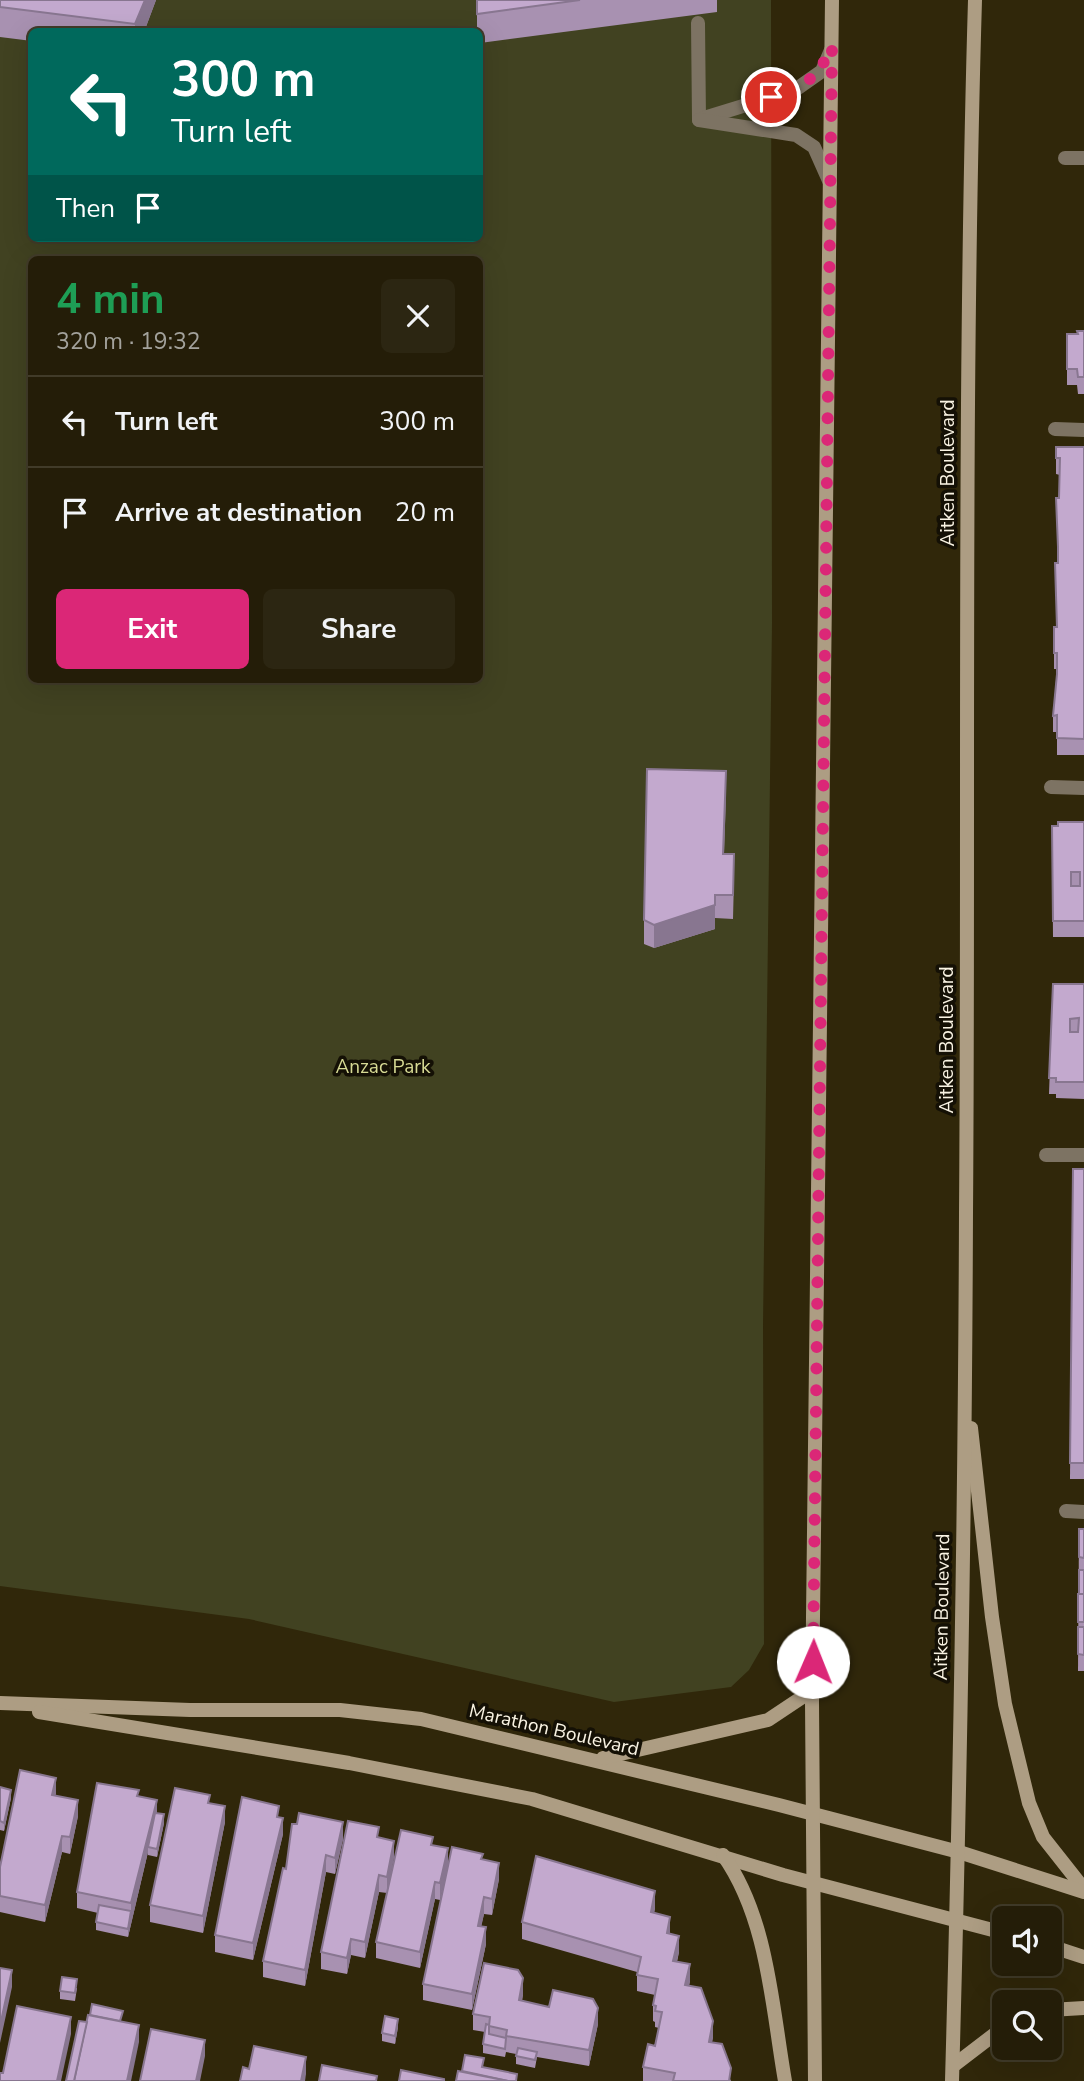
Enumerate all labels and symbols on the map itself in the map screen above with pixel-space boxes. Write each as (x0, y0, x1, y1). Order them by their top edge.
pin (741, 67, 801, 127)
street label: Aitken Boulevard (935, 400, 961, 546)
street label: Aitken Boulevard (934, 967, 960, 1113)
park label: Anzac Park (335, 1054, 431, 1080)
street label: Aitken Boulevard (928, 1533, 956, 1681)
position arrow (776, 1625, 850, 1699)
street label: Marathon Boulevard (466, 1698, 642, 1762)

